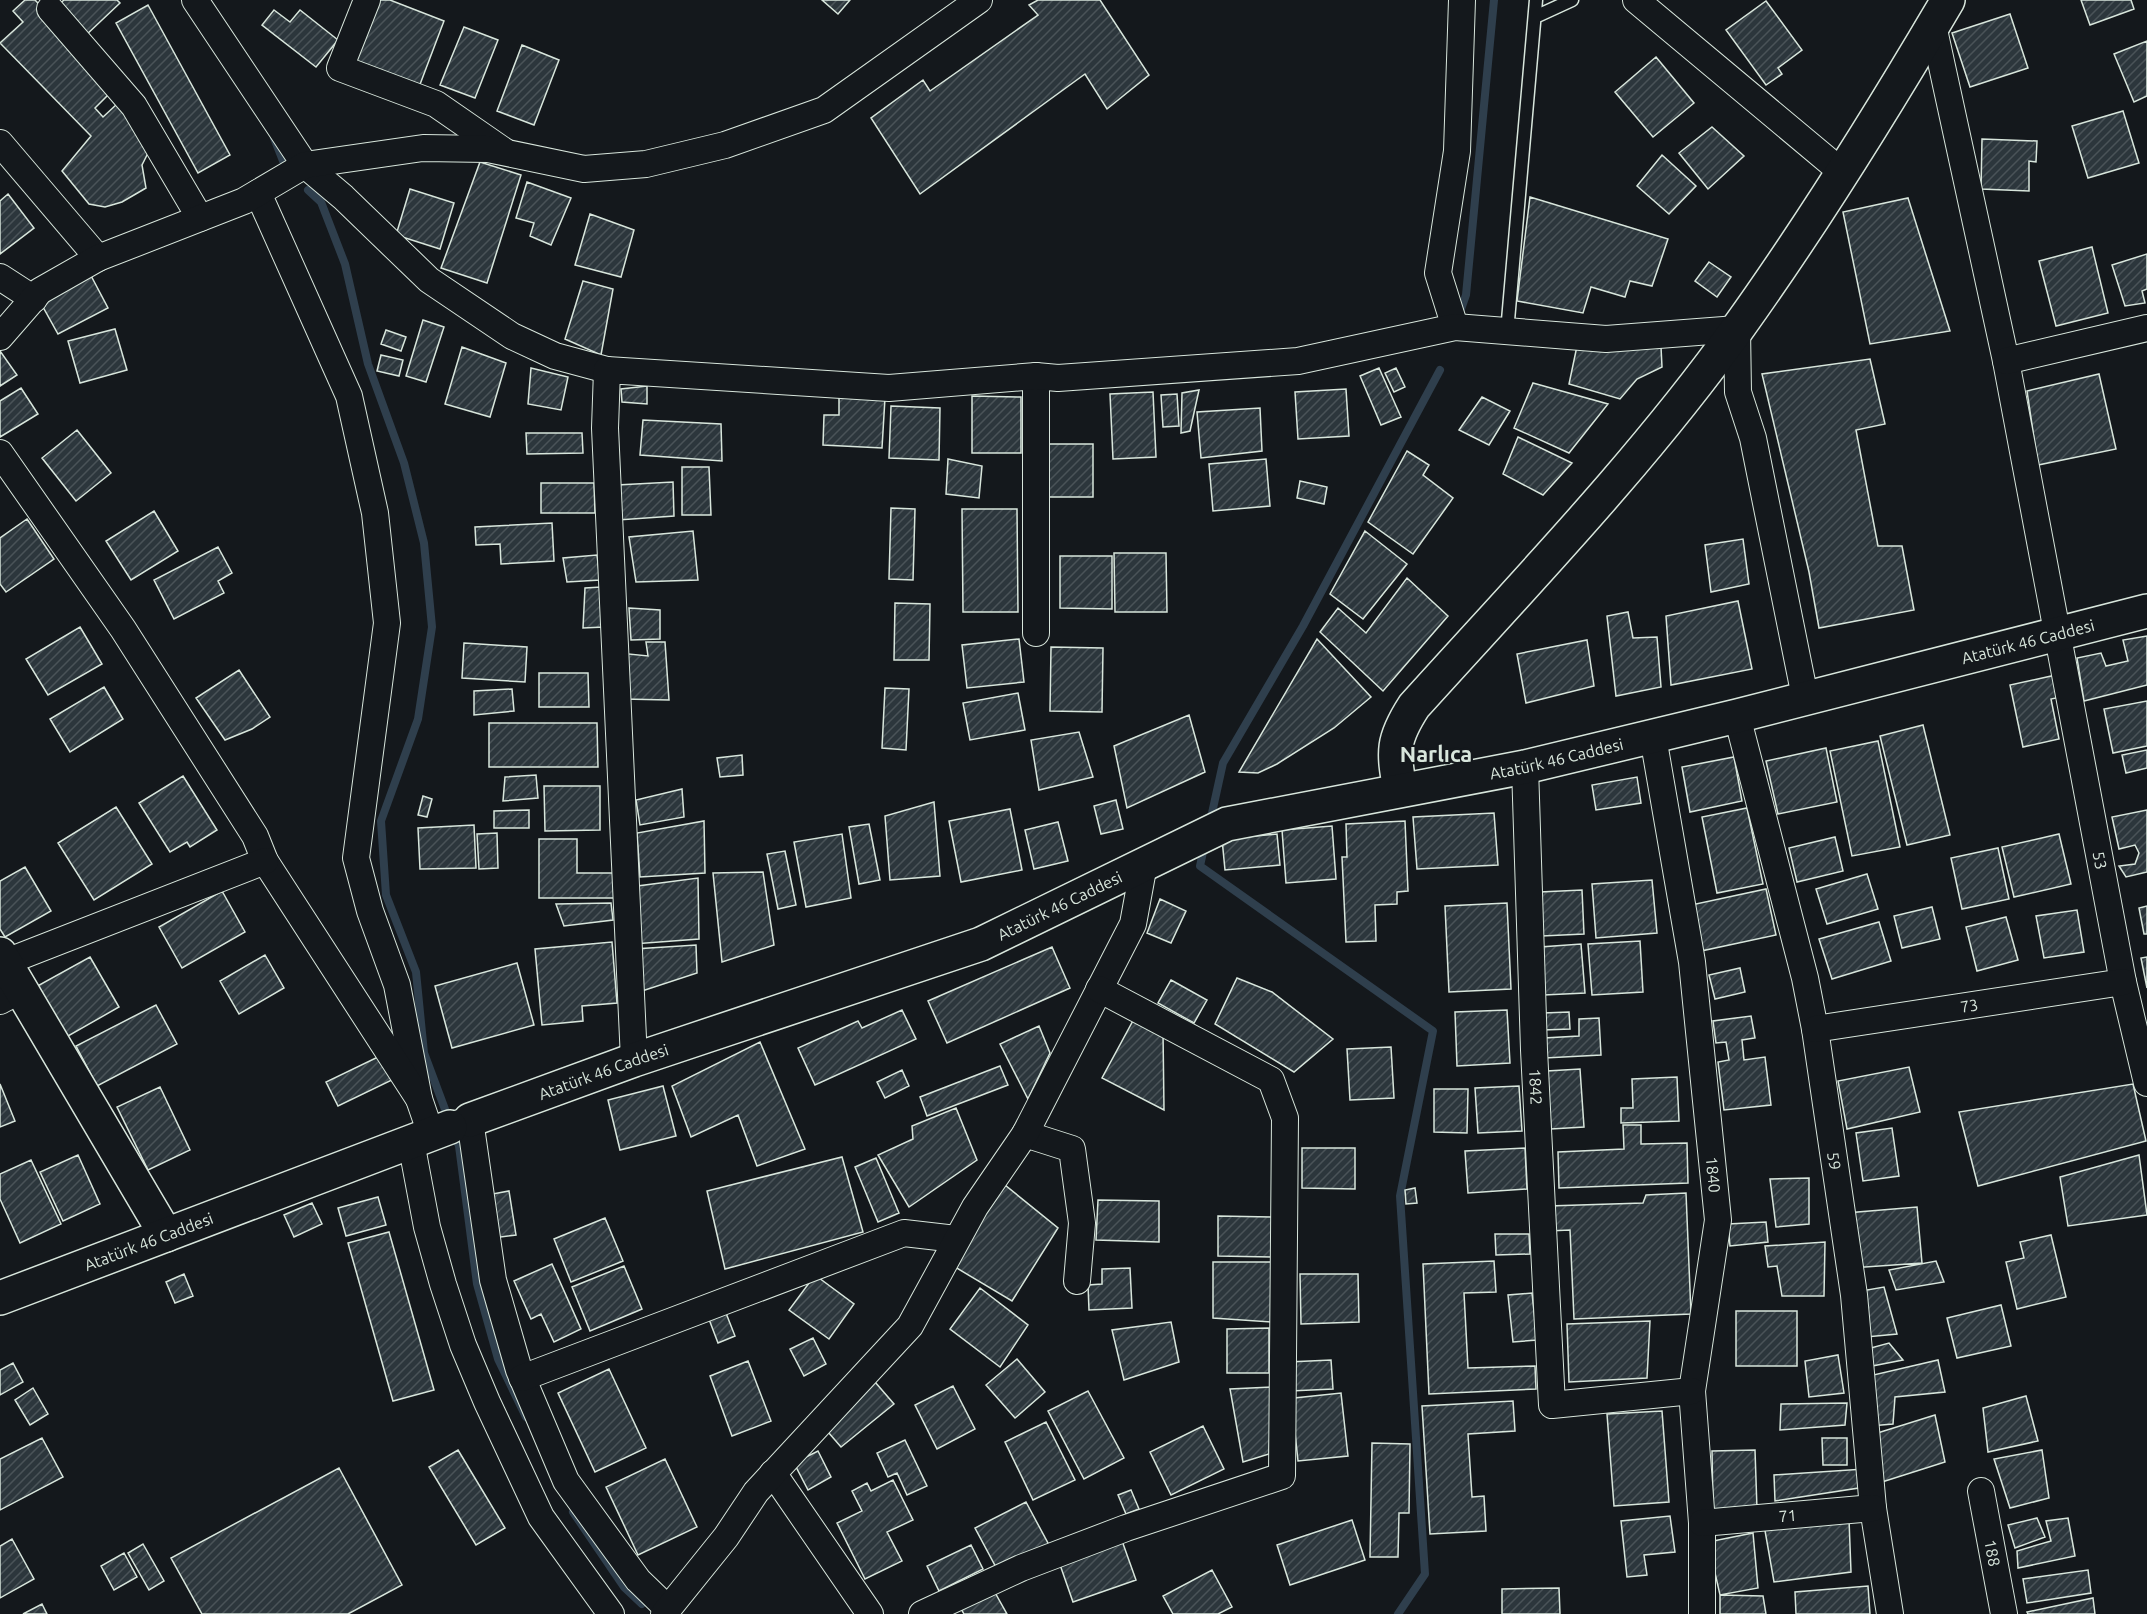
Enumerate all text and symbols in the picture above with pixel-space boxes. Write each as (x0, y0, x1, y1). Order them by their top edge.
street label: Atatürk 46 Caddesi (1960, 616, 2096, 667)
street label: Atatürk 46 Caddesi (1488, 735, 1625, 783)
district label: Narlıca (1400, 741, 1472, 766)
street label: 53 (2090, 850, 2111, 871)
street label: Atatürk 46 Caddesi (994, 868, 1125, 944)
street label: 73 (1959, 995, 1980, 1016)
street label: Atatürk 46 Caddesi (536, 1040, 671, 1103)
street label: 1842 (1526, 1068, 1546, 1105)
street label: 59 (1824, 1151, 1845, 1171)
street label: 1840 (1703, 1156, 1724, 1193)
street label: Atatürk 46 Caddesi (82, 1209, 216, 1274)
street label: 71 (1778, 1506, 1797, 1525)
street label: 188 (1981, 1538, 2004, 1568)

